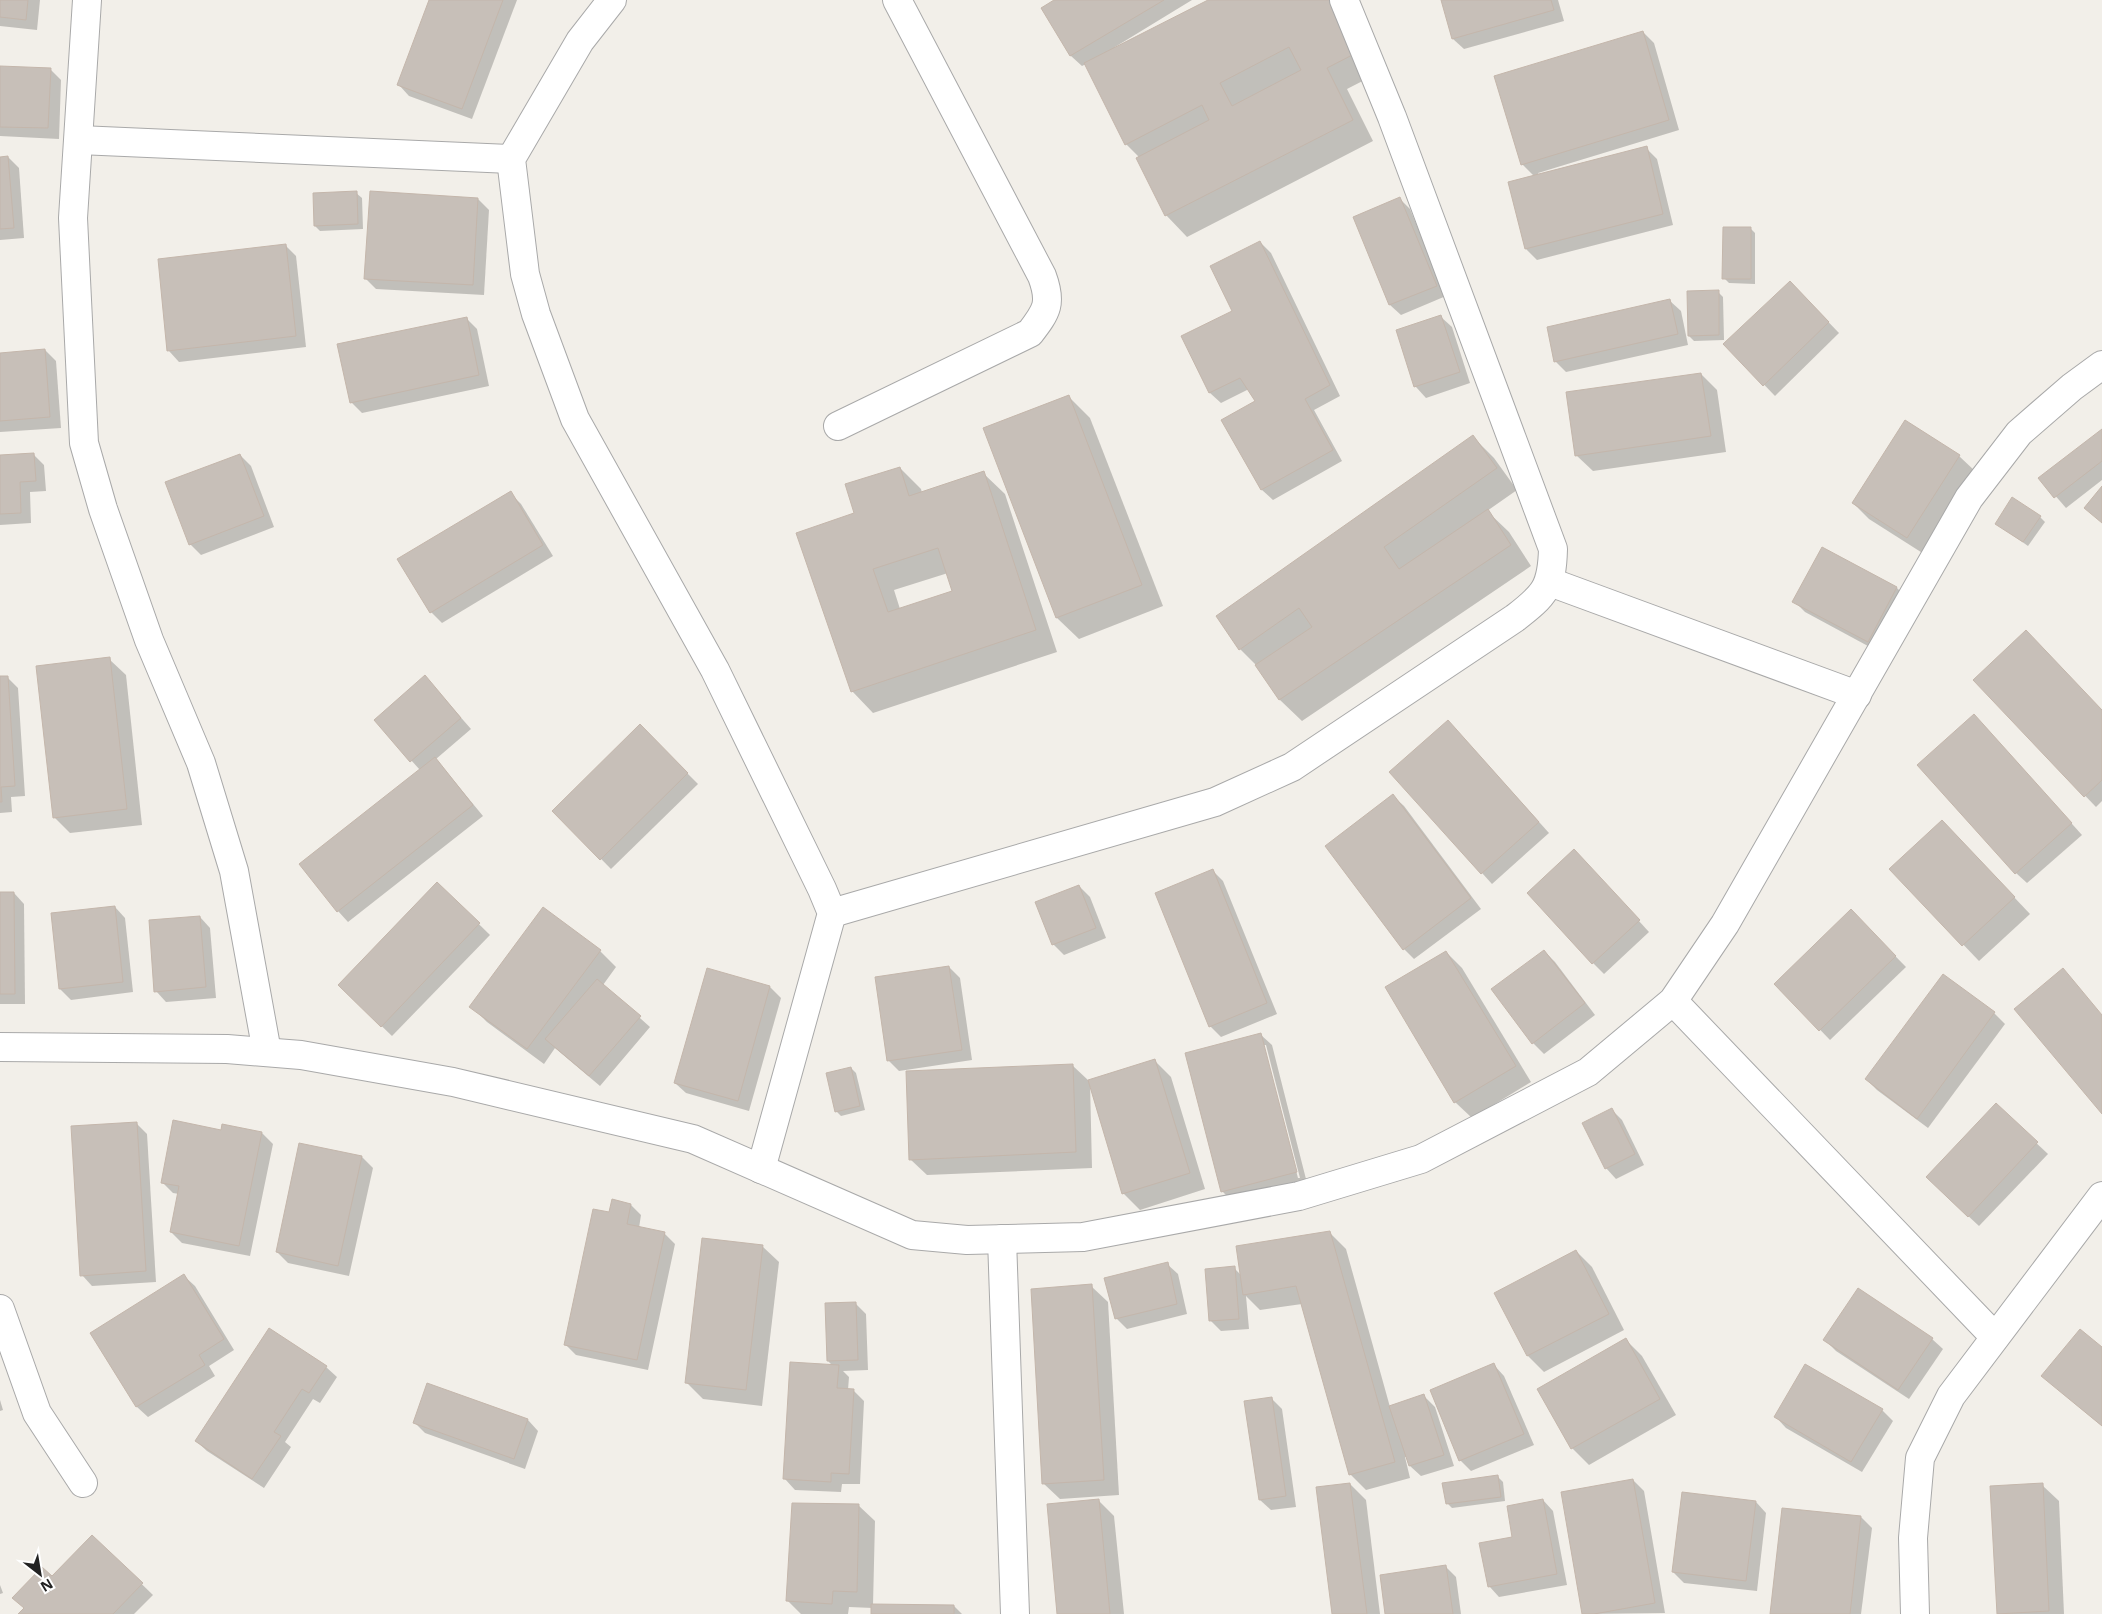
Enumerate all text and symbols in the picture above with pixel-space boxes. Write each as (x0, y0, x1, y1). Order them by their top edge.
north arrow (15, 1549, 65, 1599)
text: N (37, 1574, 57, 1597)

